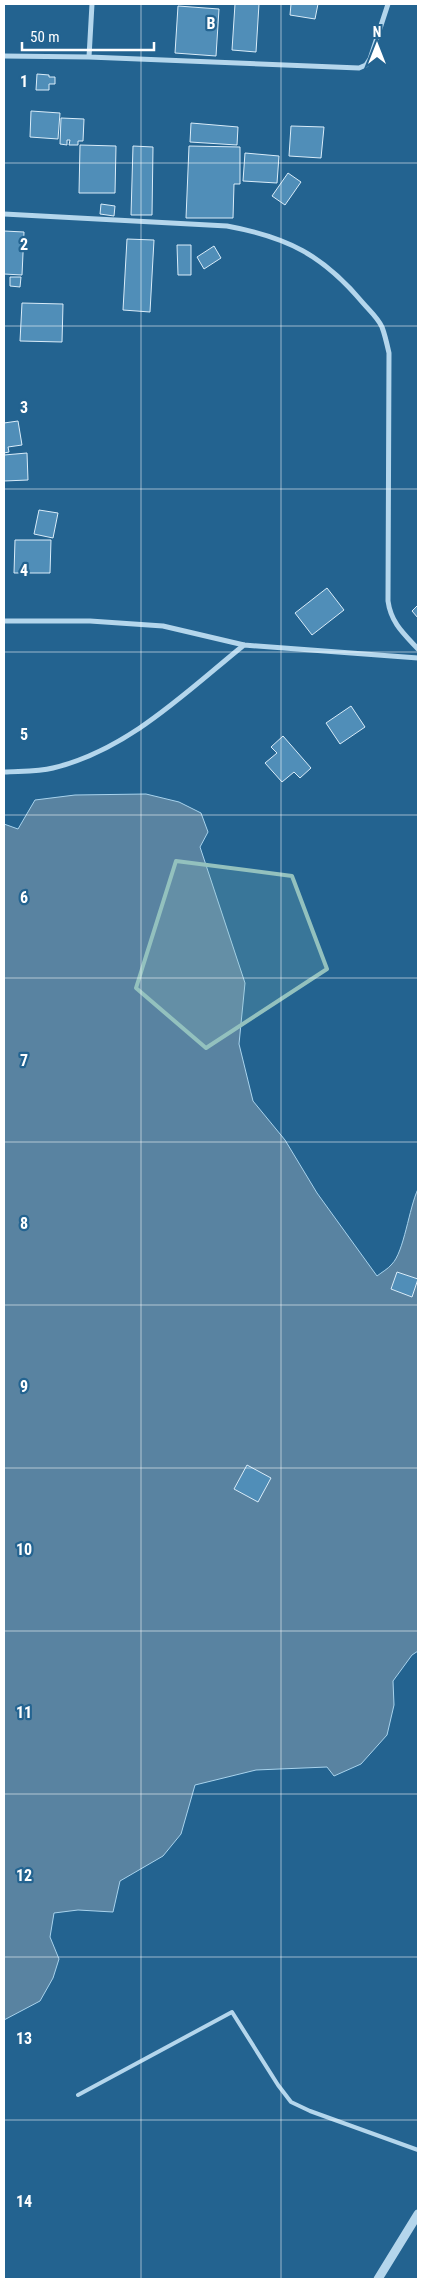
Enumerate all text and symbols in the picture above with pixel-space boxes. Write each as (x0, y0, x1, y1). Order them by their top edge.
text: B (207, 14, 216, 33)
scale bar (22, 20, 155, 52)
north arrow (352, 20, 402, 70)
text: N (373, 24, 381, 40)
text: 50 m (30, 28, 60, 46)
text: 1 (20, 72, 28, 91)
text: 2 (20, 235, 28, 254)
text: 3 (20, 398, 28, 417)
text: 4 (20, 561, 28, 580)
text: 5 (20, 725, 28, 744)
text: 6 (20, 888, 28, 907)
text: 7 (20, 1051, 28, 1070)
text: 8 (20, 1214, 28, 1233)
text: 9 (20, 1377, 28, 1396)
text: 10 (16, 1540, 32, 1559)
text: 11 (16, 1703, 32, 1722)
text: 12 (16, 1866, 32, 1885)
text: 13 (16, 2029, 32, 2048)
text: 14 (16, 2192, 32, 2211)

